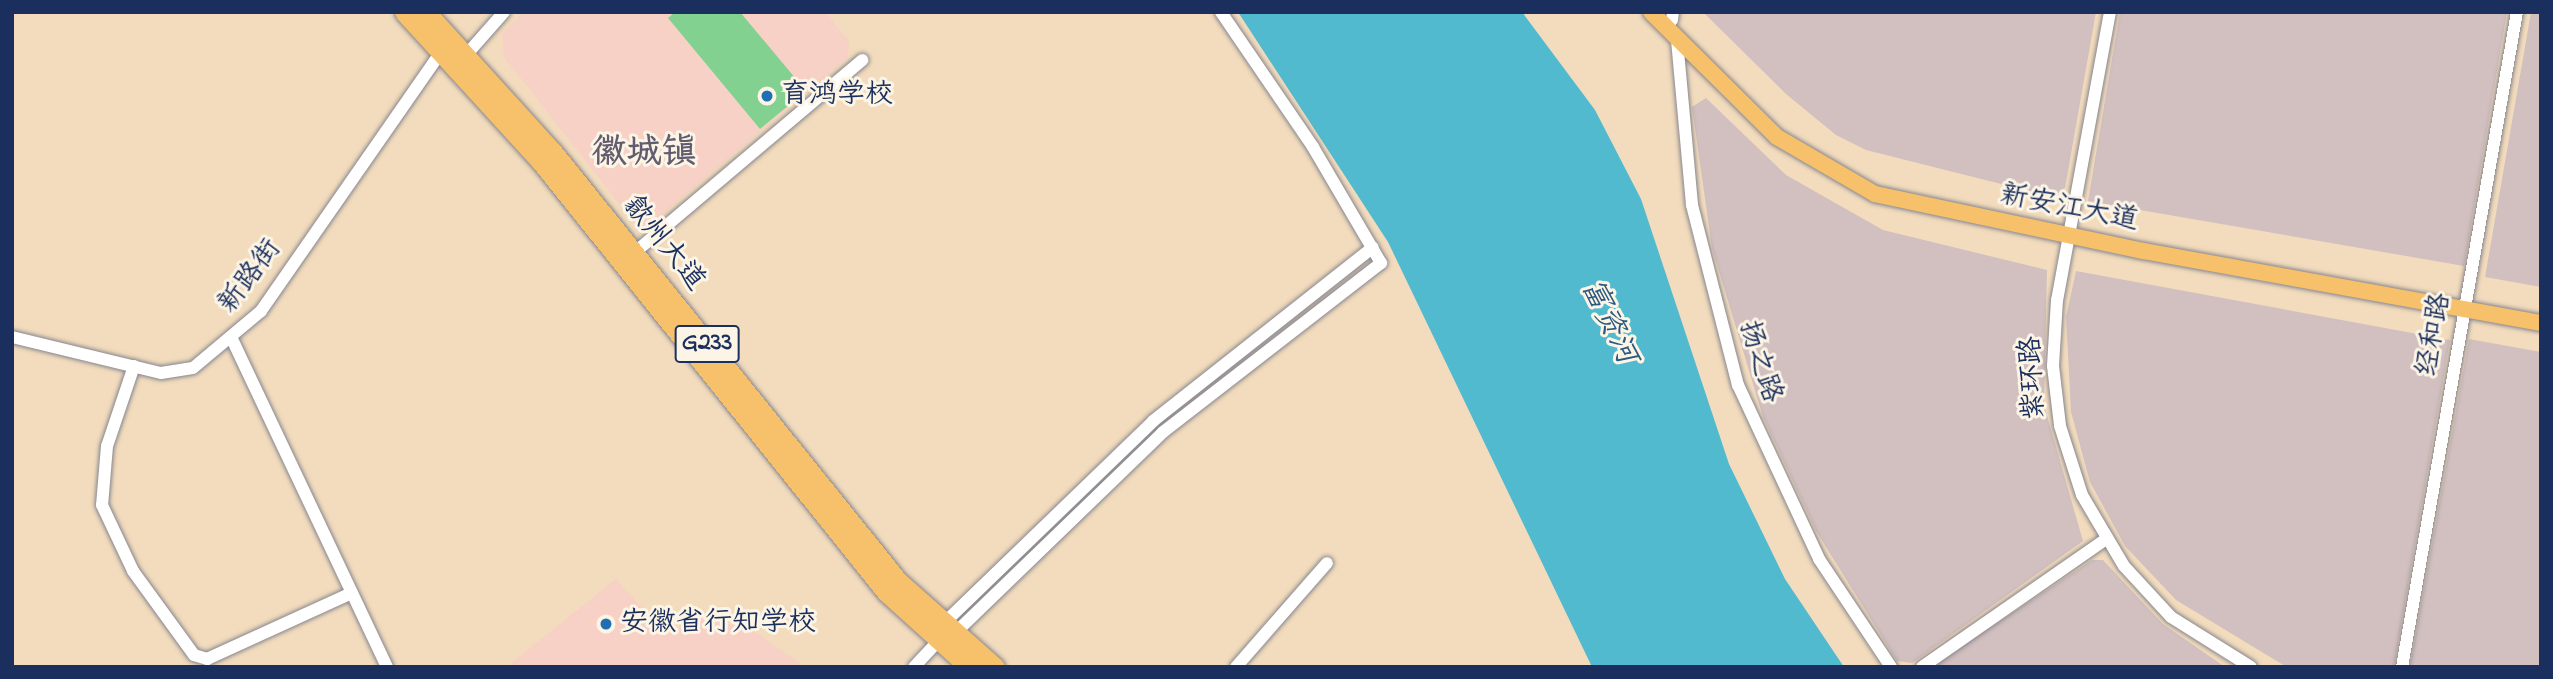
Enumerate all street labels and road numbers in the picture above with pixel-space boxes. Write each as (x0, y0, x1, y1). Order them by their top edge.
street label: 新安江大道 (1997, 179, 2141, 239)
street label: 歙州大道 (615, 190, 711, 298)
street label: 新路街 (212, 233, 290, 321)
street label: 经和路 (2411, 291, 2459, 379)
street label: 扬之路 (1730, 317, 1788, 407)
road number: G233 (674, 322, 740, 366)
street label: 紫环路 (2015, 335, 2053, 421)

